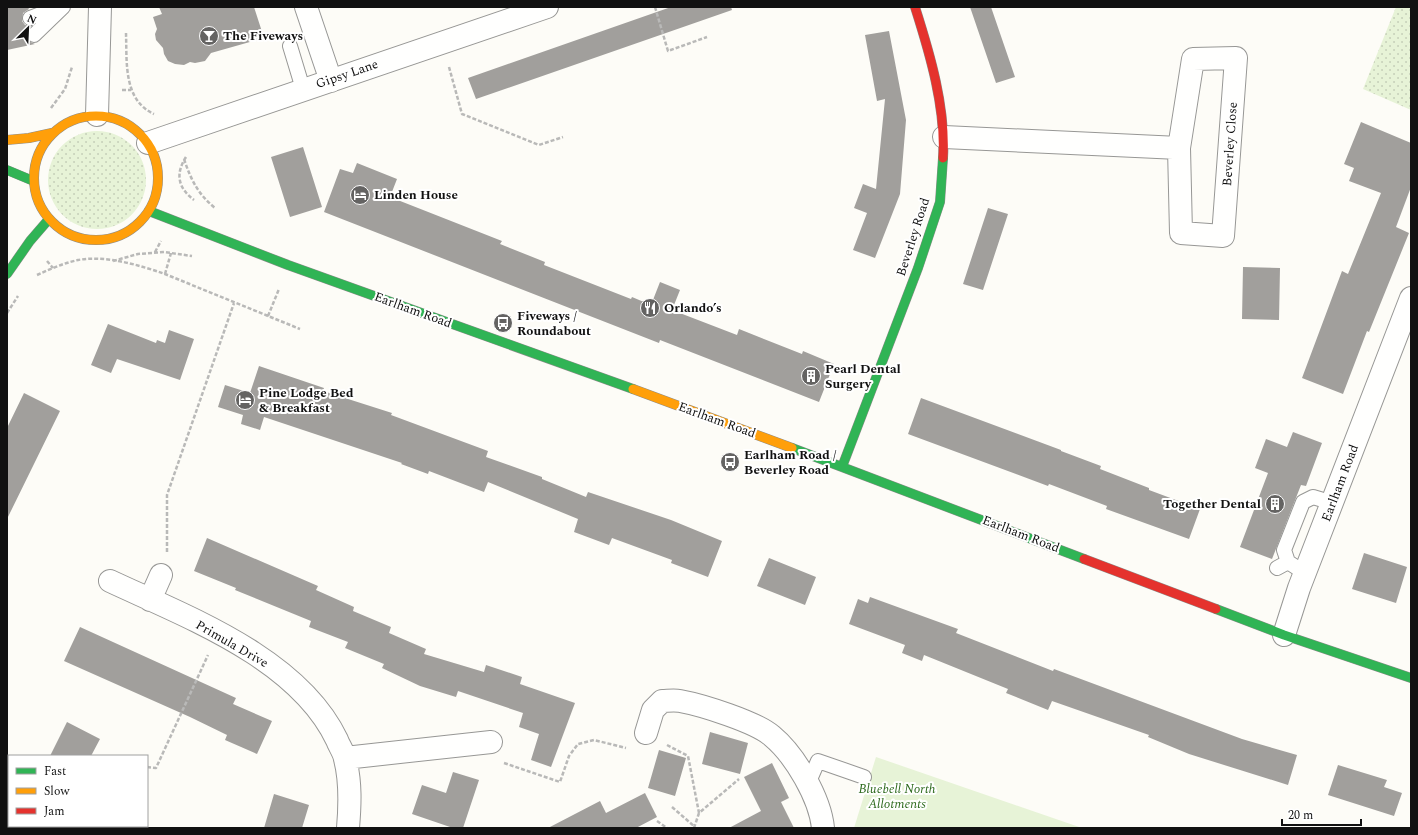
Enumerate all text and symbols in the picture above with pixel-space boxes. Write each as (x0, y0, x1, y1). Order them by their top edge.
north arrow (8, 8, 48, 48)
text: N (24, 10, 39, 29)
bar icon: The Fiveways (198, 25, 220, 47)
place label: The Fiveways (223, 26, 303, 46)
street label: Gipsy Lane (313, 54, 381, 94)
street label: Beverley Close (1217, 101, 1243, 187)
hotel icon: Linden House (349, 184, 371, 206)
place label: Linden House (374, 185, 458, 205)
street label: Beverley Road (891, 195, 935, 279)
street label: Earlham Road (371, 287, 455, 333)
restaurant icon: Orlando’s (639, 297, 661, 319)
place label: Orlando’s (664, 298, 722, 318)
place label: Fiveways / Roundabout (517, 306, 591, 341)
bus stop icon: Fiveways / Roundabout (492, 312, 514, 334)
place label: Pearl Dental Surgery (825, 359, 901, 394)
building icon: Pearl Dental Surgery (800, 365, 822, 387)
place label: Pine Lodge Bed & Breakfast (259, 383, 354, 418)
hotel icon: Pine Lodge Bed & Breakfast (234, 389, 256, 411)
street label: Earlham Road (675, 397, 759, 443)
street label: Earlham Road (1316, 441, 1364, 525)
place label: Earlham Road / Beverley Road (744, 445, 837, 480)
bus stop icon: Earlham Road / Beverley Road (719, 451, 741, 473)
building icon: Together Dental (1264, 493, 1286, 515)
place label: Together Dental (1163, 494, 1261, 514)
street label: Earlham Road (979, 510, 1063, 558)
street label: Primula Drive (192, 615, 272, 673)
legend (8, 755, 148, 827)
text: Fast (44, 762, 66, 781)
park label: Bluebell North Allotments (858, 779, 936, 814)
text: Slow (44, 782, 70, 801)
scale bar (1282, 801, 1361, 827)
text: Jam (44, 802, 65, 821)
text: 20 m (1288, 806, 1313, 825)

